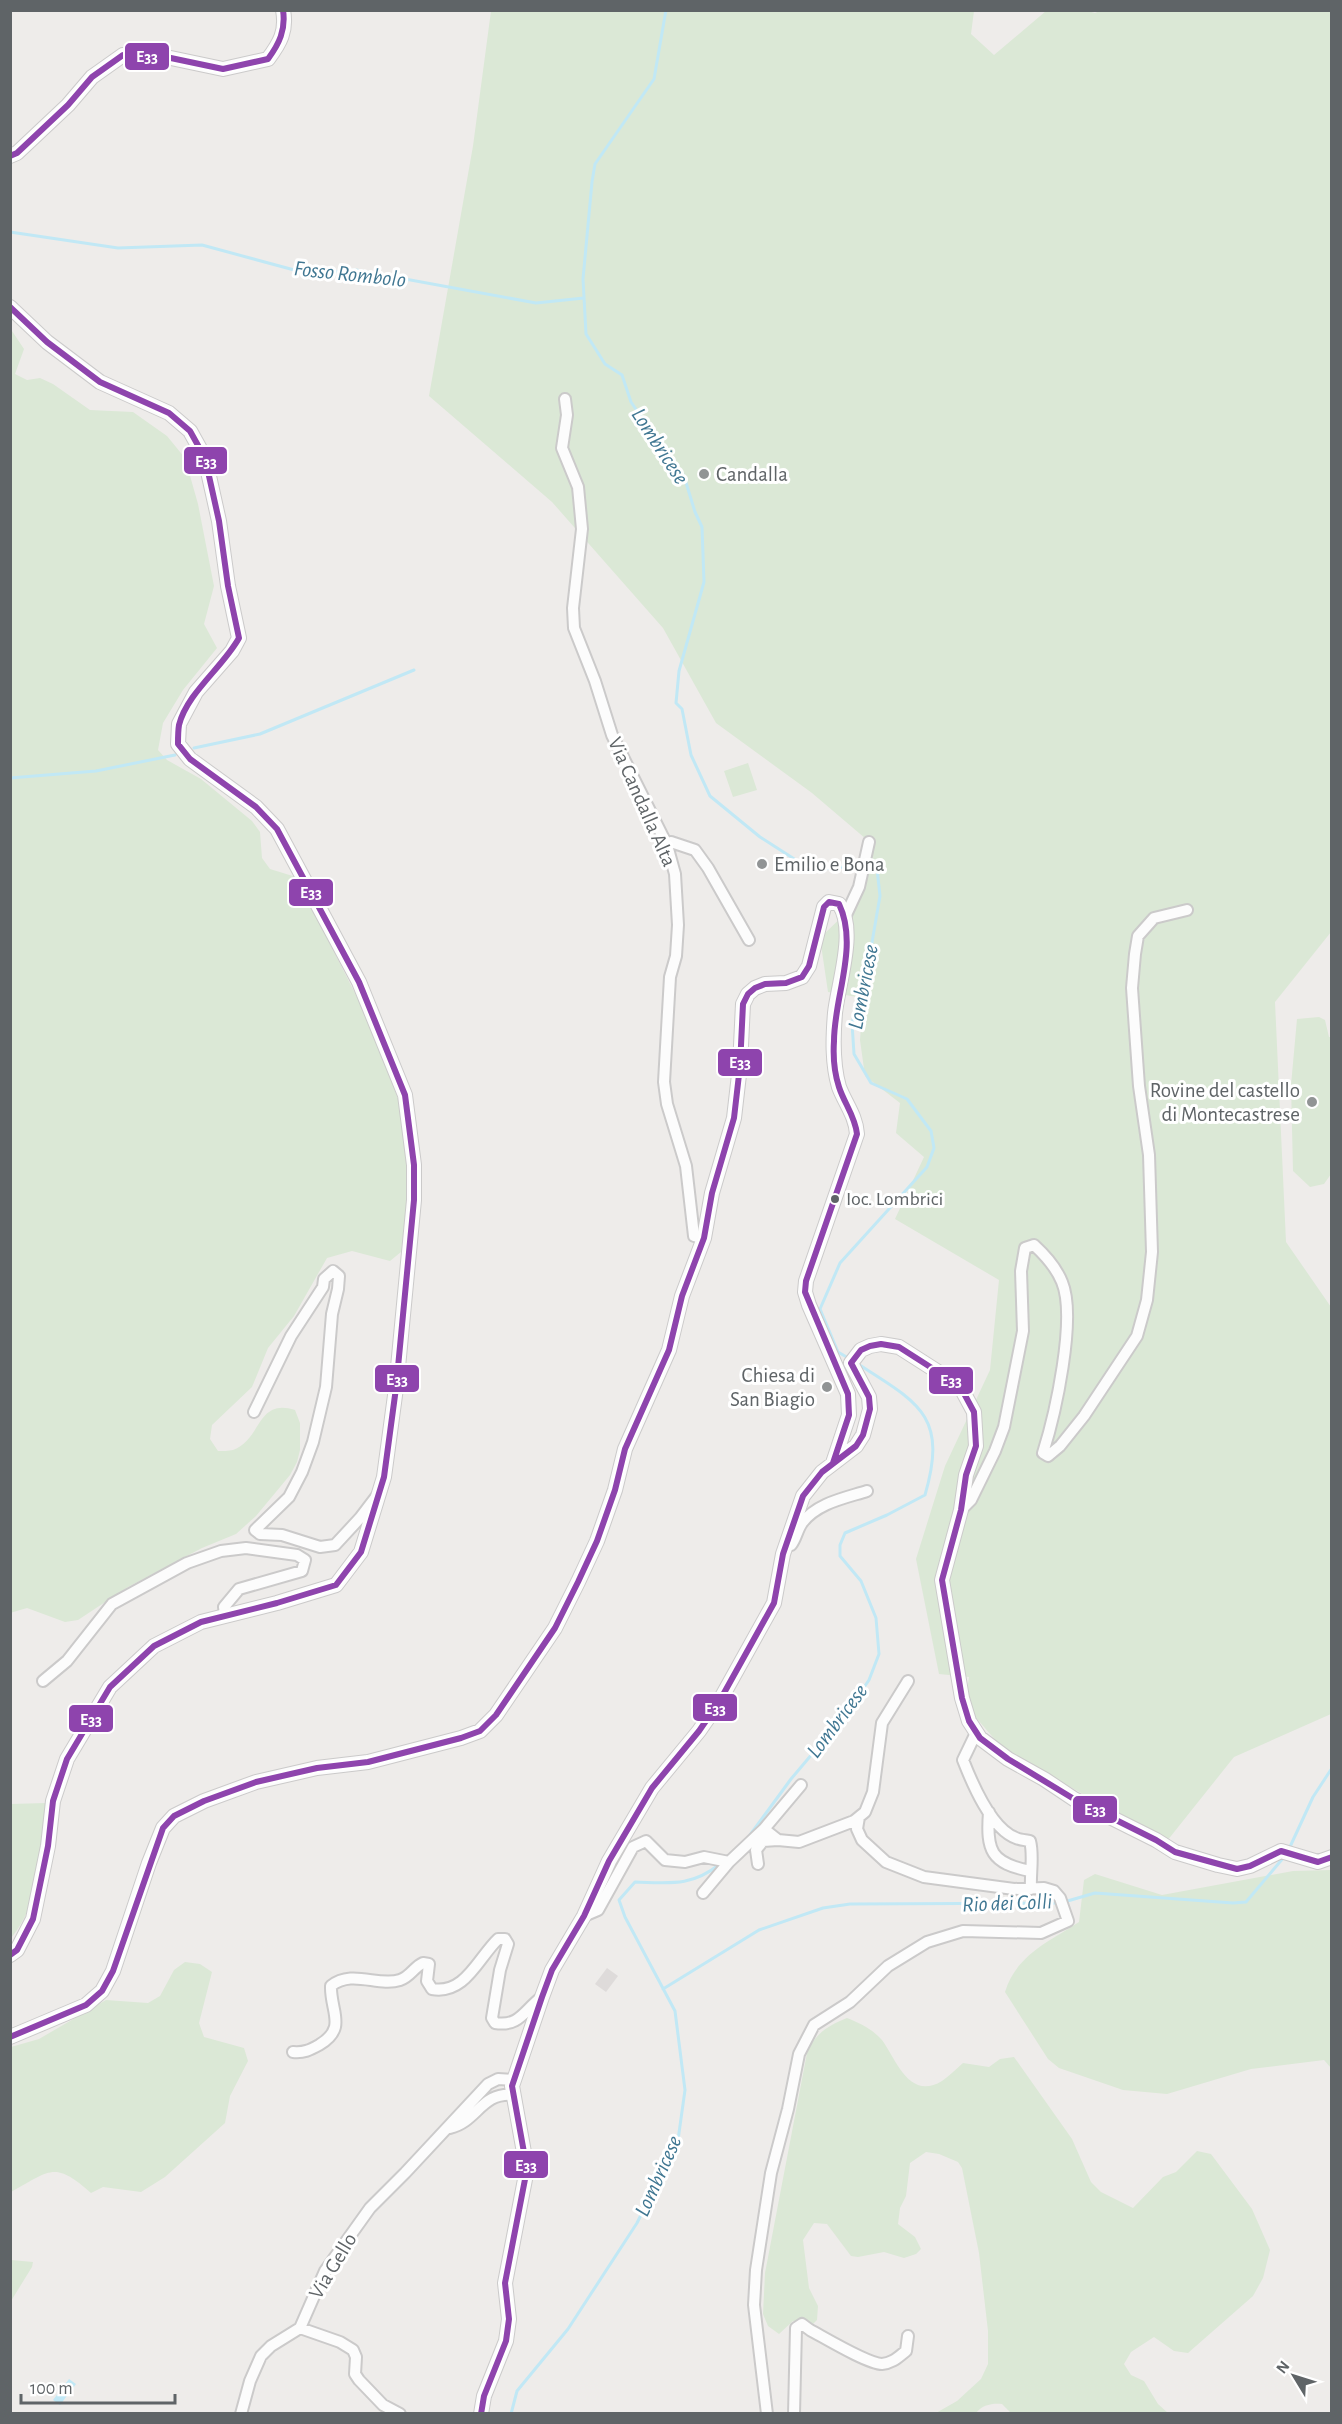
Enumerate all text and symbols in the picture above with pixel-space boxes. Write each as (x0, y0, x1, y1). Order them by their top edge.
line badge: E33 (124, 42, 170, 71)
text: E33 (136, 49, 158, 65)
water label: Fosso Rombolo (293, 257, 407, 291)
water label: Lombricese (627, 404, 693, 488)
line badge: E33 (183, 446, 228, 475)
text: E33 (195, 454, 217, 470)
place label: Candalla (716, 464, 788, 485)
marker: Candalla (697, 467, 711, 481)
street label: Via Candalla Alta (604, 734, 680, 870)
place label: Emilio e Bona (774, 854, 885, 875)
marker: Emilio e Bona (755, 857, 769, 871)
line badge: E33 (288, 878, 334, 907)
text: E33 (300, 885, 322, 901)
water label: Lombricese (844, 943, 882, 1031)
line badge: E33 (717, 1048, 763, 1077)
text: E33 (729, 1055, 751, 1071)
place label: Rovine del castello di Montecastrese (1150, 1080, 1300, 1125)
marker: Rovine del castello di Montecastrese (1305, 1095, 1319, 1109)
place label: Ioc. Lombrici (846, 1189, 943, 1209)
marker: Ioc. Lombrici (829, 1193, 841, 1205)
line badge: E33 (374, 1364, 420, 1393)
place label: Chiesa di San Biagio (730, 1365, 815, 1410)
line badge: E33 (928, 1366, 974, 1395)
text: E33 (386, 1372, 408, 1388)
text: E33 (940, 1373, 962, 1389)
marker: Chiesa di San Biagio (820, 1380, 834, 1394)
water label: Lombricese (802, 1680, 872, 1762)
line badge: E33 (692, 1693, 738, 1722)
text: E33 (704, 1701, 726, 1717)
line badge: E33 (68, 1704, 114, 1733)
text: E33 (80, 1712, 102, 1728)
line badge: E33 (1072, 1795, 1118, 1824)
text: E33 (1084, 1802, 1106, 1818)
water label: Rio dei Colli (962, 1890, 1053, 1916)
water label: Lombricese (630, 2132, 686, 2220)
line badge: E33 (503, 2150, 549, 2179)
text: E33 (515, 2158, 537, 2174)
street label: Via Gello (305, 2229, 361, 2303)
north arrow (1264, 2346, 1324, 2406)
text: N (1273, 2358, 1293, 2377)
scale bar (21, 2367, 176, 2405)
text: 100 m (30, 2380, 73, 2398)

